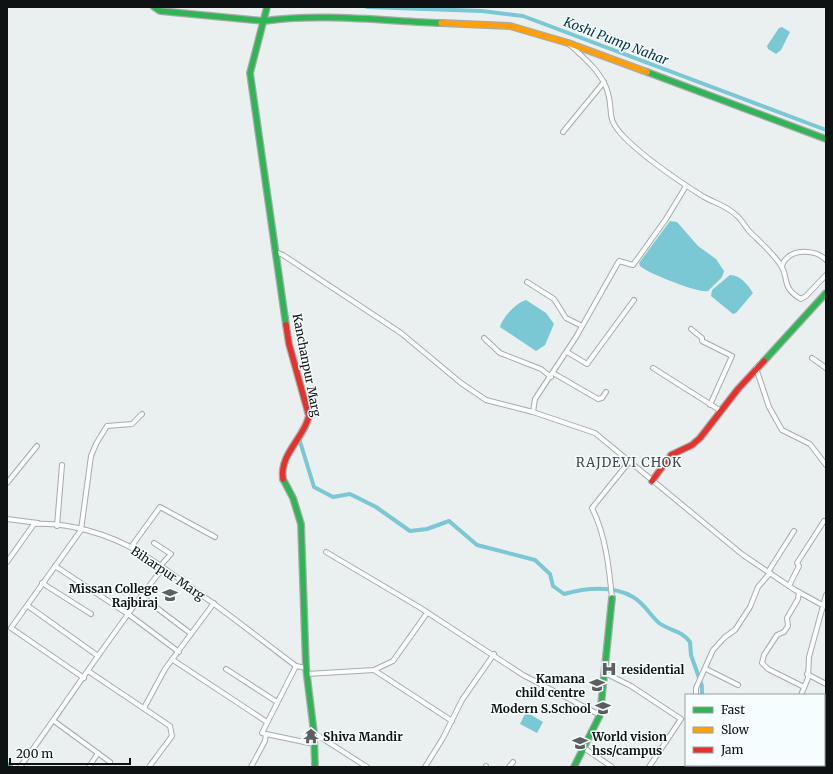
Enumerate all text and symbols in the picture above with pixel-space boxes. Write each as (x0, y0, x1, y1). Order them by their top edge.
water label: Koshi Pump Nahar (560, 13, 671, 69)
street label: Kanchanpur Marg (290, 312, 324, 419)
district label: RAJDEVI CHOK (576, 454, 682, 471)
street label: Biharpur Marg (128, 543, 208, 604)
place label: Missan College Rajbiraj (69, 581, 159, 610)
school or university icon: Missan College Rajbiraj (161, 586, 179, 604)
hospital icon: residential (600, 660, 618, 678)
place label: residential (621, 662, 685, 677)
place label: Kamana child centre (515, 671, 586, 700)
school or university icon: Kamana child centre (588, 676, 606, 694)
legend (685, 694, 825, 766)
school or university icon: Modern S.School (594, 699, 612, 717)
place label: Modern S.School (491, 701, 591, 716)
text: Fast (721, 702, 745, 717)
text: Slow (721, 722, 750, 737)
temple icon: Shiva Mandir (302, 727, 320, 745)
place label: Shiva Mandir (323, 729, 403, 744)
place label: World vision hss/campus (591, 729, 667, 758)
school or university icon: World vision hss/campus (571, 734, 589, 752)
scale bar (10, 740, 130, 766)
text: Jam (720, 742, 744, 757)
text: 200 m (16, 746, 53, 761)

